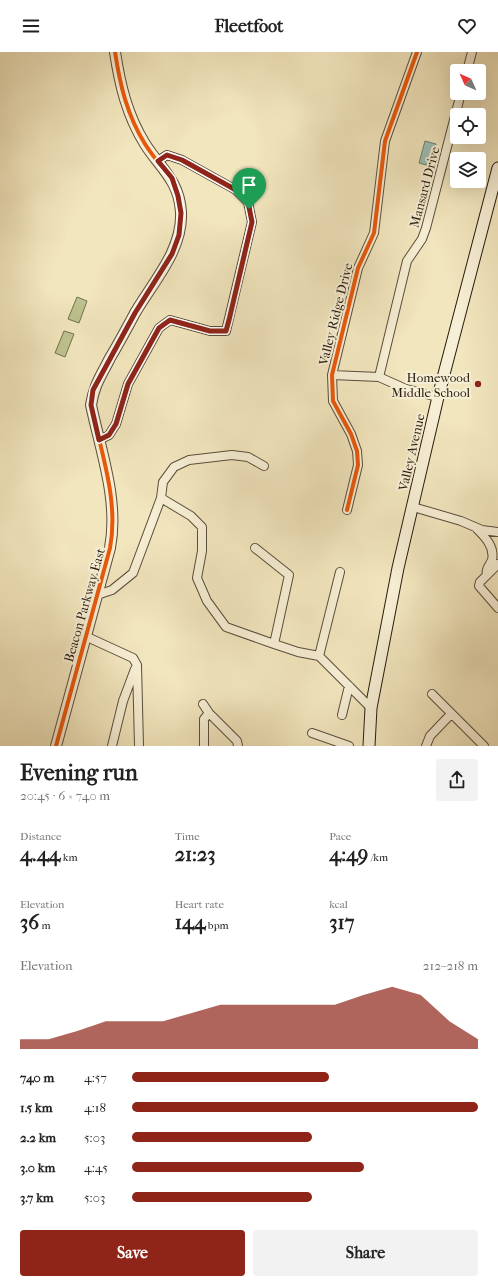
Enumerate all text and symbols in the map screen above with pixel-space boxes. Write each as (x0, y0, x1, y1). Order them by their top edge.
icon: menu (20, 15, 42, 37)
icon: heart (456, 15, 478, 37)
text: Fleetfoot (214, 16, 284, 37)
north arrow (450, 64, 486, 100)
map controls (450, 64, 486, 188)
button: locate (450, 108, 486, 144)
street label: Mansard Drive (406, 144, 443, 229)
button: layers (450, 152, 486, 188)
pin (232, 168, 266, 209)
icon: arrive (238, 174, 260, 196)
street label: Valley Ridge Drive (315, 261, 356, 368)
place label: Homewood Middle School (391, 370, 471, 400)
marker: Homewood Middle School (473, 379, 483, 389)
street label: Valley Avenue (395, 412, 428, 493)
street label: Beacon Parkway East (61, 546, 108, 664)
button: share (436, 759, 478, 801)
text: Evening run (20, 760, 138, 786)
text: 20:45 · 6 × 740 m (20, 788, 110, 803)
text: Distance (20, 830, 61, 843)
text: Time (175, 830, 200, 843)
text: Pace (329, 830, 351, 843)
text: 4.44 (20, 843, 60, 866)
text: 21:23 (175, 843, 215, 866)
text: 4:49 (329, 843, 368, 866)
text: km (60, 851, 78, 864)
text: /km (368, 851, 388, 864)
text: Elevation (20, 898, 64, 911)
text: Heart rate (175, 898, 224, 911)
text: kcal (329, 898, 348, 911)
text: 36 (20, 911, 39, 934)
text: 144 (175, 911, 206, 934)
text: 317 (329, 911, 354, 934)
text: m (39, 919, 51, 932)
text: bpm (206, 919, 229, 932)
text: Elevation (20, 958, 73, 973)
text: 212–218 m (423, 958, 478, 973)
text: 740 m (20, 1070, 54, 1085)
text: 4:57 (84, 1070, 107, 1085)
text: 1.5 km (20, 1100, 53, 1115)
text: 4:18 (84, 1100, 106, 1115)
text: 2.2 km (20, 1130, 56, 1145)
text: 5:03 (84, 1130, 105, 1145)
text: 3.0 km (20, 1160, 55, 1175)
text: 4:45 (84, 1160, 108, 1175)
text: 3.7 km (20, 1190, 54, 1205)
text: 5:03 (84, 1190, 105, 1205)
button: Save (20, 1230, 245, 1276)
button: Share (253, 1230, 478, 1276)

